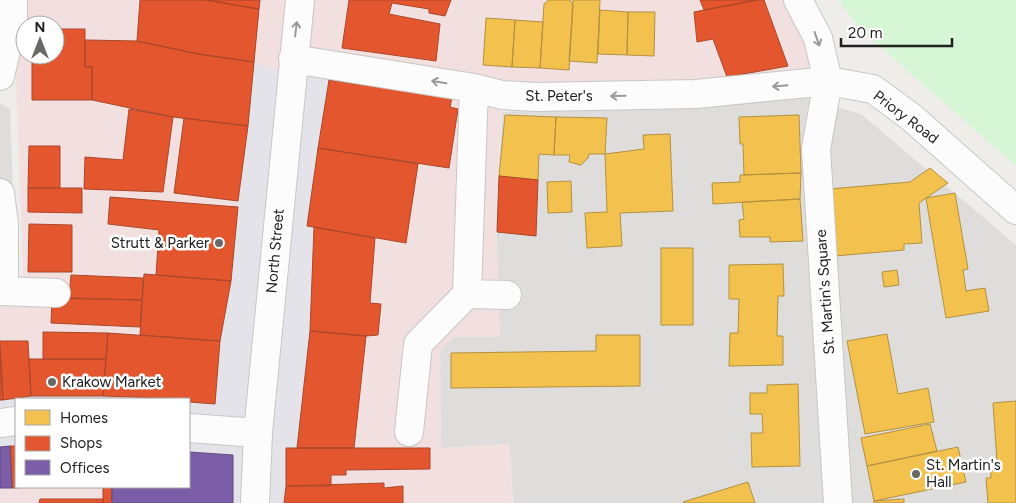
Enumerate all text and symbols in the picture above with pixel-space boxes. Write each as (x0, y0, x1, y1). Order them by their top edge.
north arrow (15, 15, 65, 65)
scale bar (841, 15, 952, 47)
text: N (35, 19, 45, 36)
one-way arrow (291, 22, 301, 38)
text: 20 m (848, 24, 882, 42)
one-way arrow (813, 31, 822, 46)
one-way arrow (431, 77, 447, 87)
one-way arrow (772, 82, 788, 91)
street label: St. Peter's (525, 87, 593, 105)
street label: Priory Road (870, 87, 942, 147)
one-way arrow (610, 91, 626, 100)
street label: North Street (262, 207, 288, 294)
street label: St. Martin's Square (812, 229, 838, 355)
place label: Strutt & Parker (111, 234, 209, 252)
marker: Strutt & Parker (213, 237, 225, 249)
place label: Krakow Market (62, 373, 162, 391)
marker: Krakow Market (46, 376, 58, 388)
legend (15, 398, 190, 488)
text: Homes (60, 409, 108, 427)
text: Shops (60, 434, 102, 452)
place label: St. Martin's Hall (926, 456, 1001, 491)
text: Offices (60, 459, 110, 477)
marker: St. Martin's Hall (910, 468, 922, 480)

